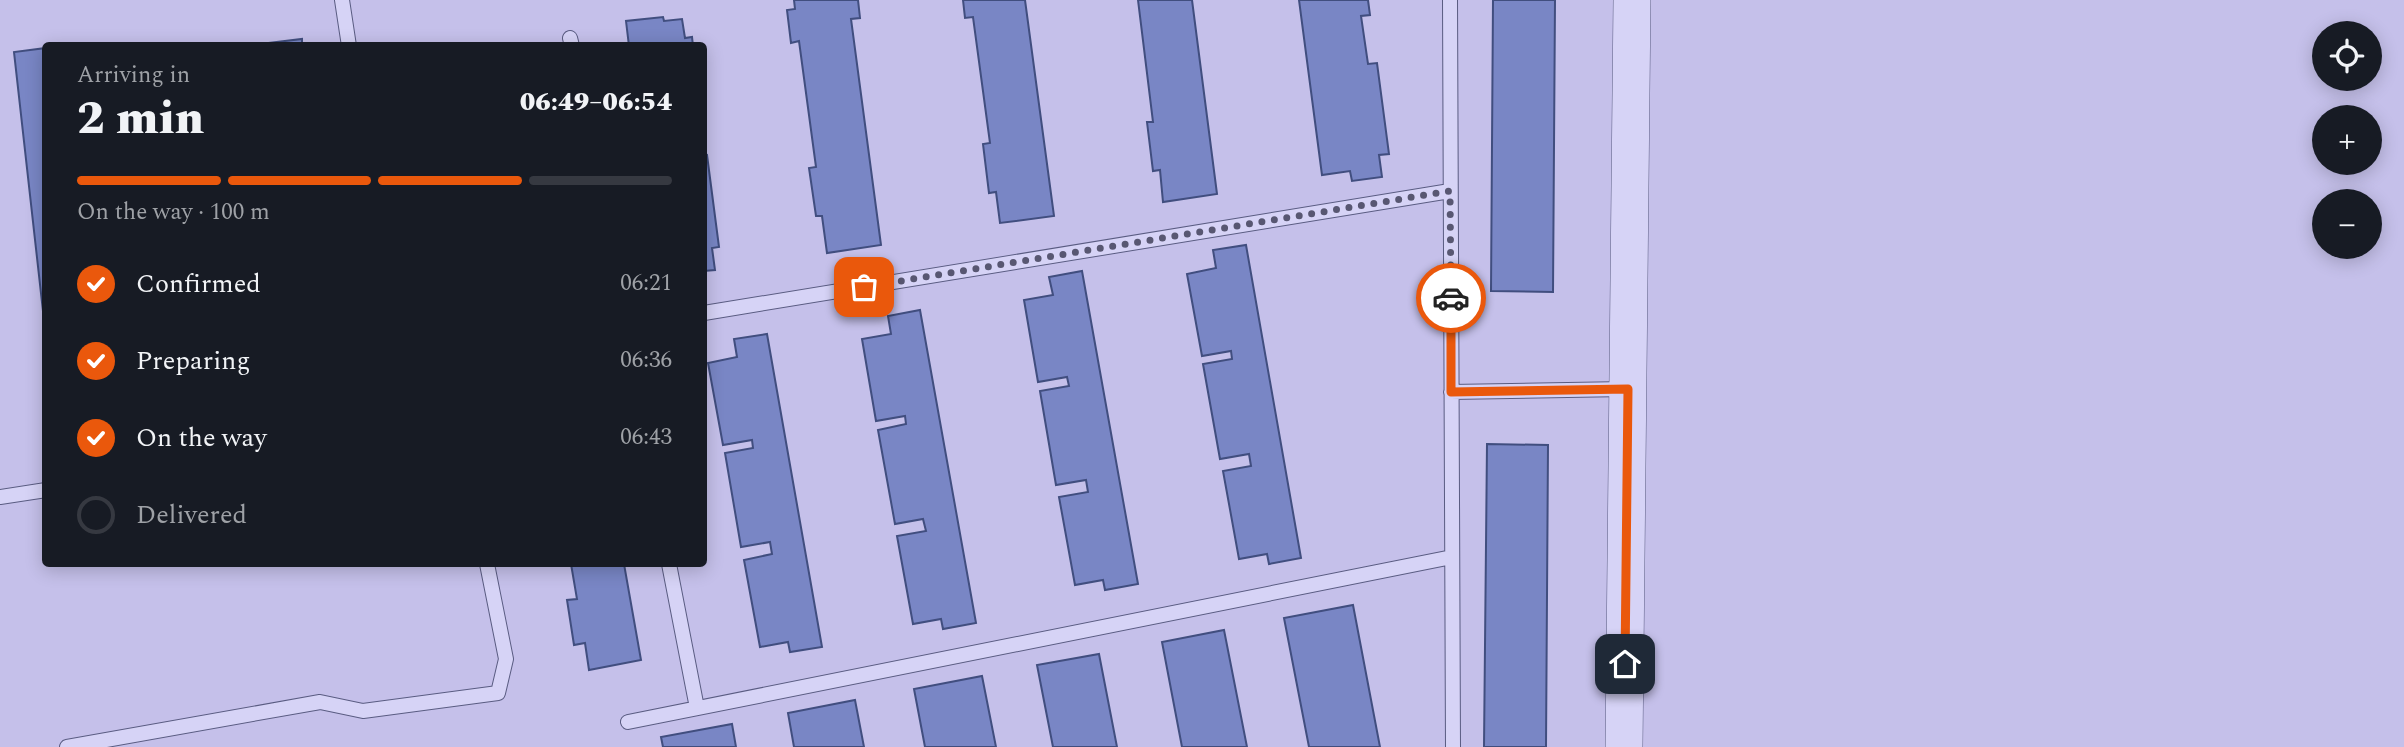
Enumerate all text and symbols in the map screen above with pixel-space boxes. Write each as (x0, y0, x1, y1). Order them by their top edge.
map controls (2312, 21, 2382, 259)
button: locate (2312, 21, 2382, 91)
text: Arriving in (77, 58, 190, 93)
text: 06:49–06:54 (520, 82, 672, 122)
text: 2 min (77, 84, 204, 154)
button: + (2312, 105, 2382, 175)
button: − (2312, 189, 2382, 259)
text: On the way · 100 m (77, 195, 270, 230)
pin (834, 257, 894, 317)
courier (1416, 263, 1486, 333)
text: Confirmed (136, 264, 261, 304)
icon: check (77, 265, 115, 303)
text: 06:21 (620, 266, 672, 301)
icon: bag (845, 268, 883, 306)
icon: car (1432, 279, 1470, 317)
text: Preparing (136, 341, 250, 381)
icon: check (77, 342, 115, 380)
text: 06:36 (620, 343, 672, 378)
text: On the way (136, 418, 267, 458)
icon: check (77, 419, 115, 457)
text: 06:43 (620, 420, 672, 455)
text: Delivered (136, 495, 247, 535)
pin (1595, 634, 1655, 694)
icon: home (1606, 645, 1644, 683)

